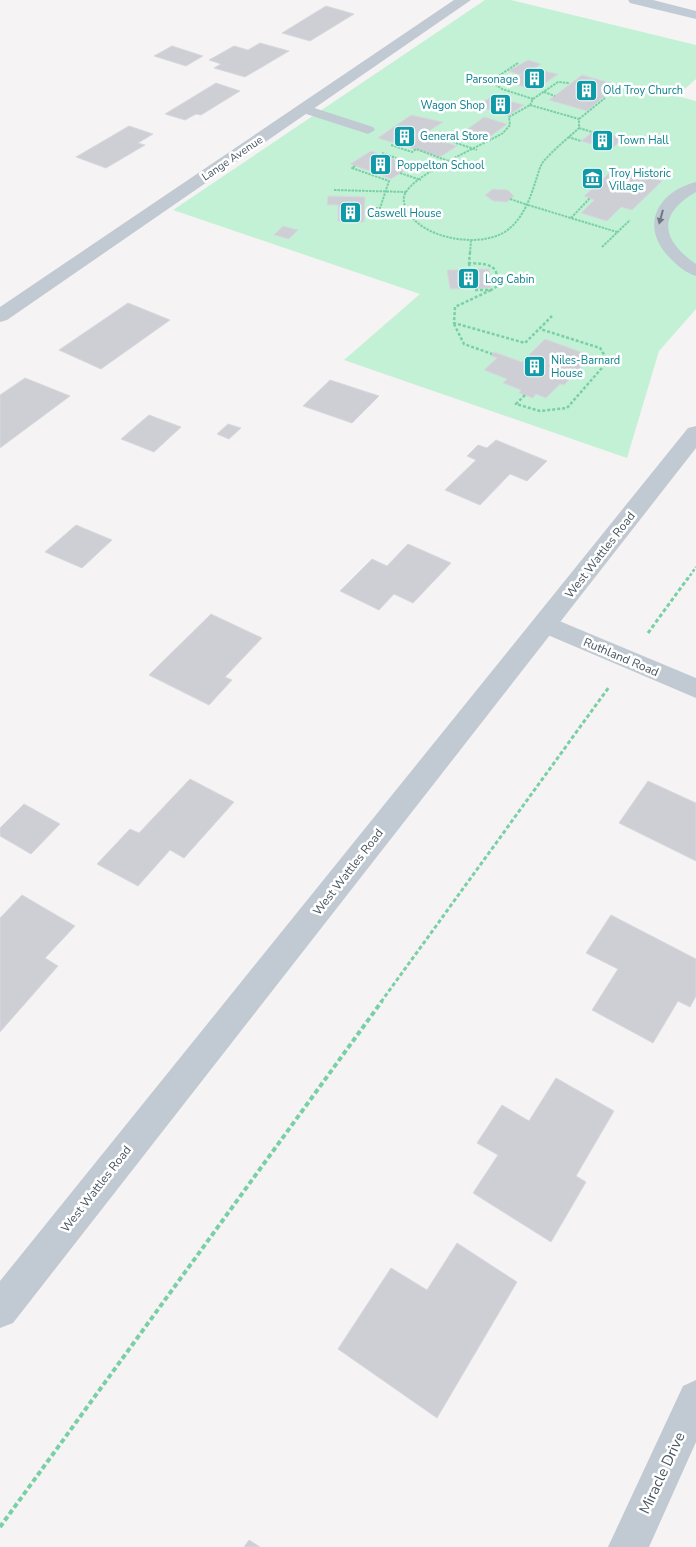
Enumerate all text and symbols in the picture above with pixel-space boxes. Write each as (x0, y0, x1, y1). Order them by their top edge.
building icon: Parsonage (522, 67, 546, 91)
place label: Parsonage (466, 72, 518, 87)
building icon: Old Troy Church (575, 78, 599, 102)
place label: Old Troy Church (603, 83, 683, 98)
building icon: Wagon Shop (489, 93, 513, 117)
place label: Wagon Shop (421, 98, 485, 113)
building icon: General Store (392, 124, 416, 148)
building icon: Town Hall (590, 128, 614, 152)
place label: General Store (420, 129, 488, 144)
street label: Lange Avenue (199, 132, 266, 184)
place label: Town Hall (618, 133, 670, 148)
building icon: Poppelton School (369, 153, 393, 177)
place label: Poppelton School (397, 158, 485, 173)
place label: Troy Historic Village (608, 166, 671, 194)
museum icon: Troy Historic Village (581, 167, 605, 191)
building icon: Caswell House (339, 201, 363, 225)
place label: Caswell House (367, 206, 442, 221)
one-way arrow (657, 209, 665, 224)
building icon: Log Cabin (457, 267, 481, 291)
place label: Log Cabin (485, 272, 535, 287)
place label: Niles-Barnard House (551, 353, 620, 381)
building icon: Niles-Barnard House (523, 354, 547, 378)
street label: West Wattles Road (561, 508, 639, 602)
street label: Ruthland Road (581, 634, 661, 680)
street label: West Wattles Road (309, 825, 387, 919)
street label: West Wattles Road (57, 1142, 135, 1236)
street label: Miracle Drive (634, 1429, 690, 1517)

